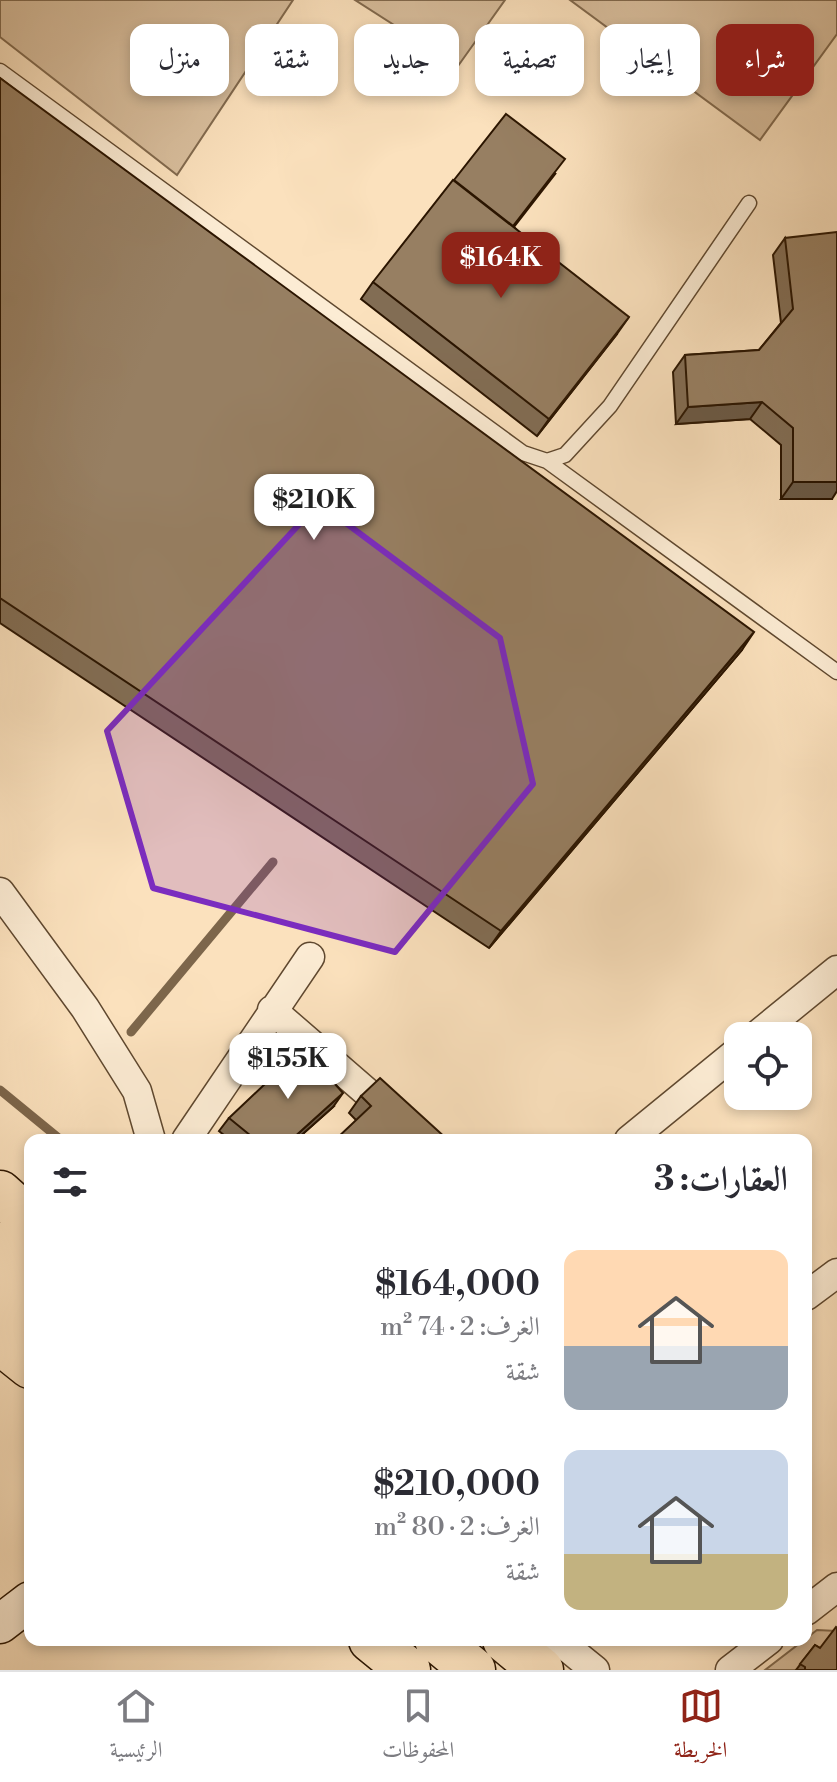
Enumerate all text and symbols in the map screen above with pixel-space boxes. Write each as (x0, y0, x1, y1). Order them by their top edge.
chip: منزل (130, 24, 229, 96)
chip: شقة (245, 24, 338, 96)
chip: جديد (354, 24, 459, 96)
chip: تصفية (475, 24, 584, 96)
chip: إيجار (600, 24, 700, 96)
chip: شراء (716, 24, 814, 96)
pin: $164K (445, 232, 557, 300)
text: $164K (460, 242, 542, 274)
pin: $210K (258, 474, 370, 542)
text: $210K (272, 484, 356, 516)
map controls (724, 1022, 812, 1110)
button: locate (724, 1022, 812, 1110)
pin: $155K (232, 1033, 344, 1101)
text: $155K (247, 1043, 329, 1075)
text: العقارات: 3 (654, 1159, 788, 1201)
icon: filters (48, 1160, 92, 1204)
text: $164,000 (375, 1264, 540, 1306)
icon: home (628, 1282, 724, 1378)
text: الغرف: 2 · 74 m² (380, 1311, 540, 1343)
text: شقة (506, 1356, 540, 1388)
text: $210,000 (374, 1464, 540, 1506)
icon: home (628, 1482, 724, 1578)
text: الغرف: 2 · 80 m² (374, 1511, 540, 1543)
text: شقة (506, 1556, 540, 1588)
tab: الرئيسية (110, 1684, 163, 1771)
tab: المحفوظات (382, 1684, 454, 1771)
tab: الخريطة (674, 1684, 727, 1771)

